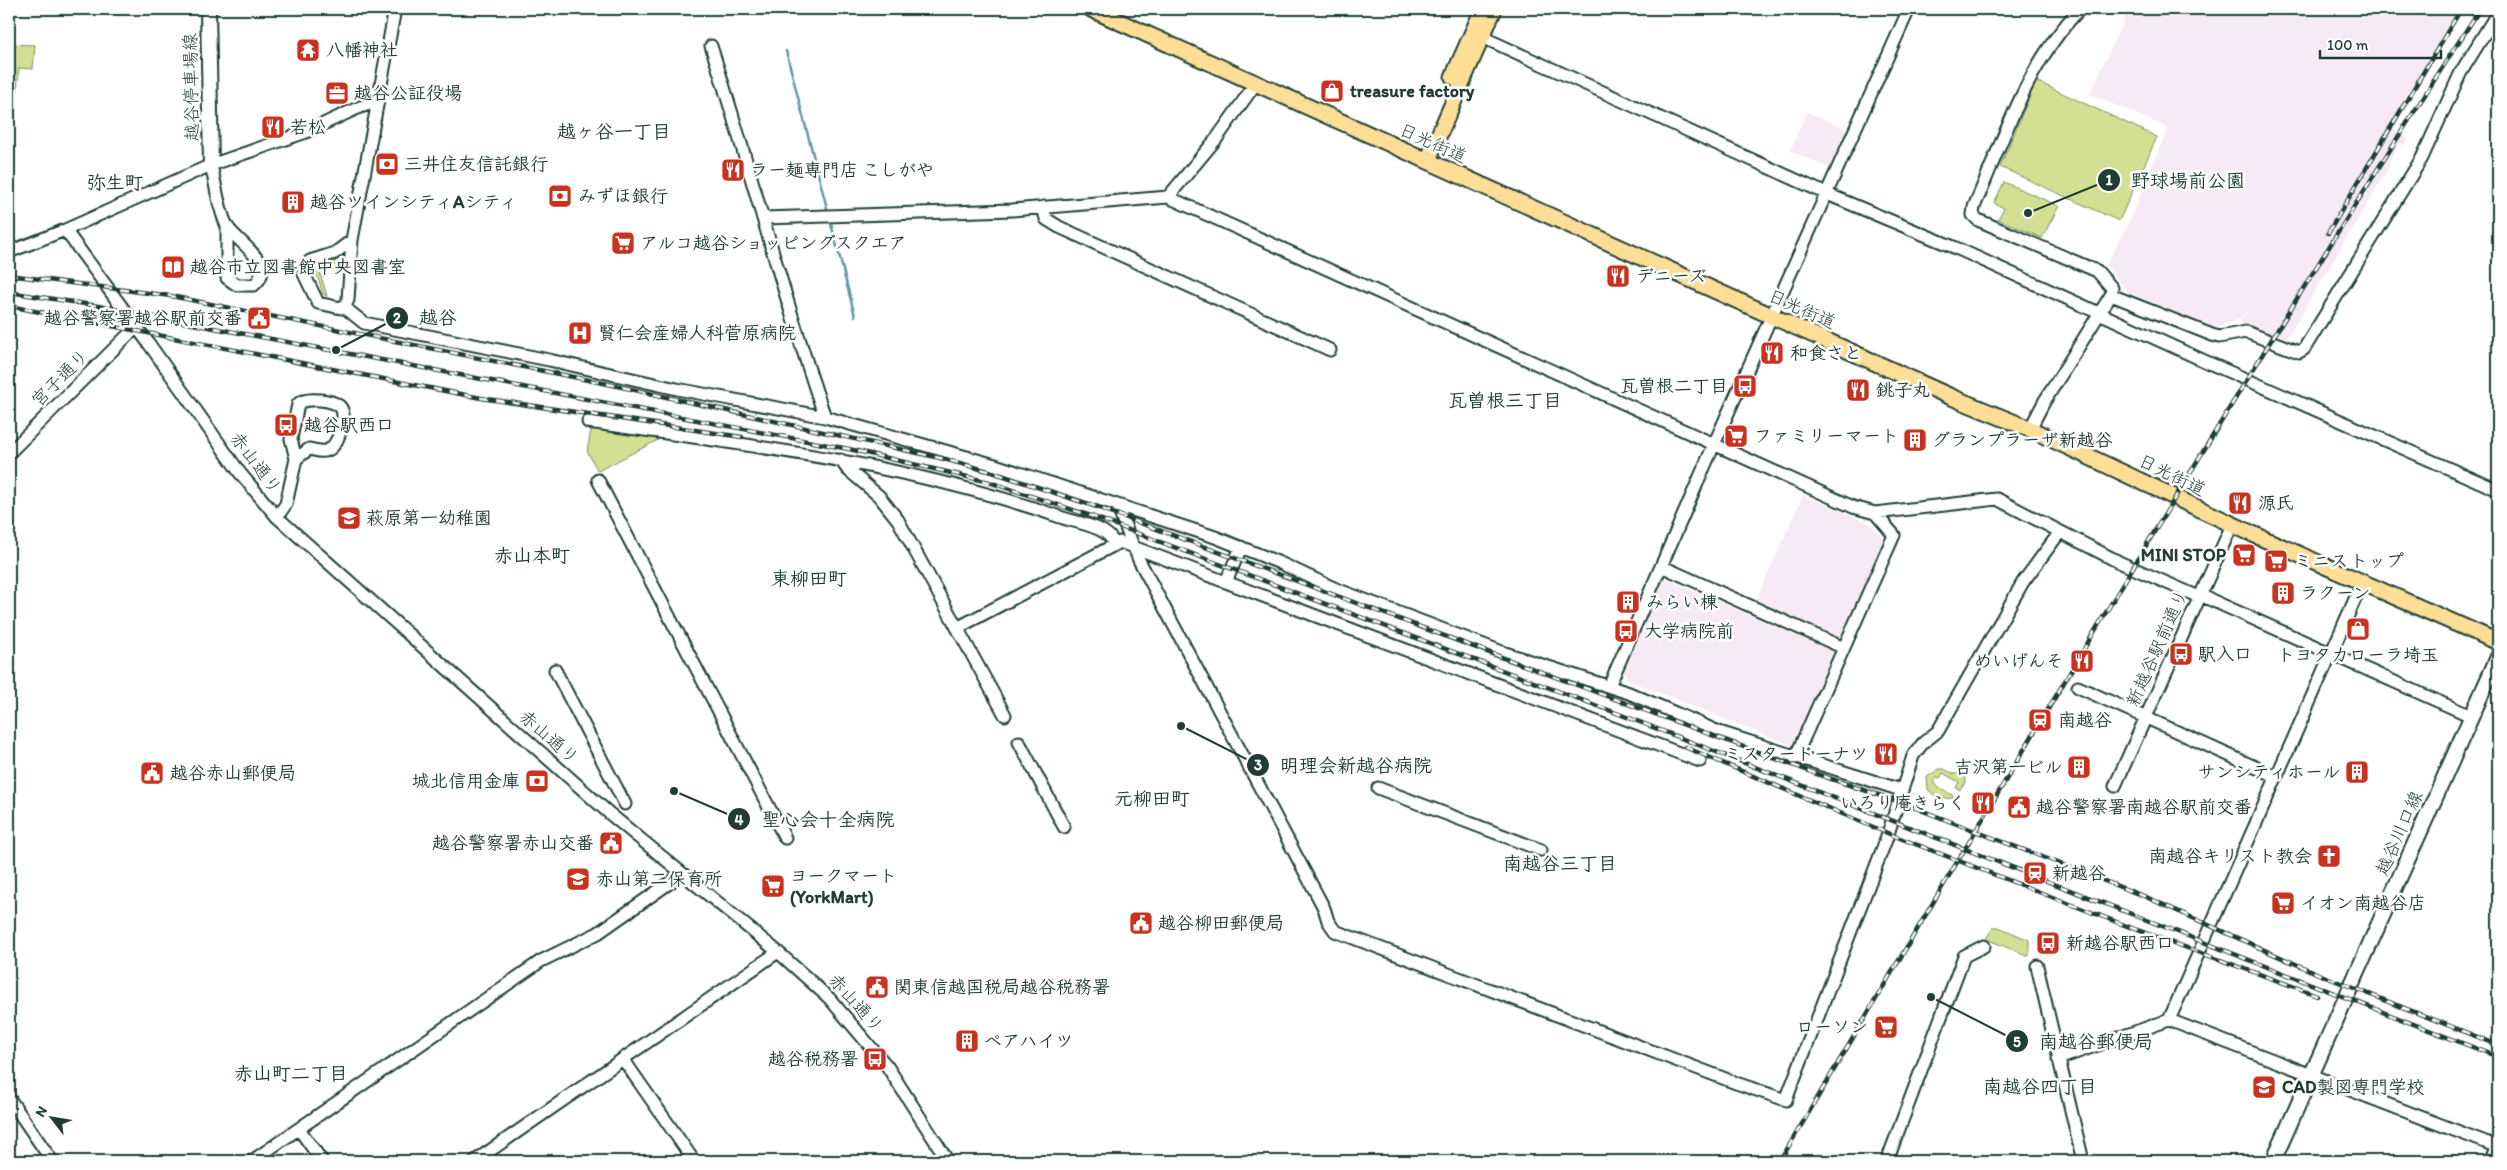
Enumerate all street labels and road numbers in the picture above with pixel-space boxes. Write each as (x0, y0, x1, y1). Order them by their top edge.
street label: 越谷停車場線 (179, 33, 203, 141)
street label: 日光街道 (1396, 118, 1470, 168)
street label: 日光街道 (1765, 284, 1839, 334)
street label: 宮子通り (27, 345, 93, 411)
street label: 赤山通り (226, 428, 286, 498)
street label: 日光街道 (2135, 449, 2209, 501)
street label: 新越谷駅前通り (2121, 586, 2193, 710)
street label: 赤山通り (515, 705, 583, 769)
street label: 越谷川口線 (2371, 787, 2427, 879)
street label: 赤山通り (824, 969, 888, 1037)

